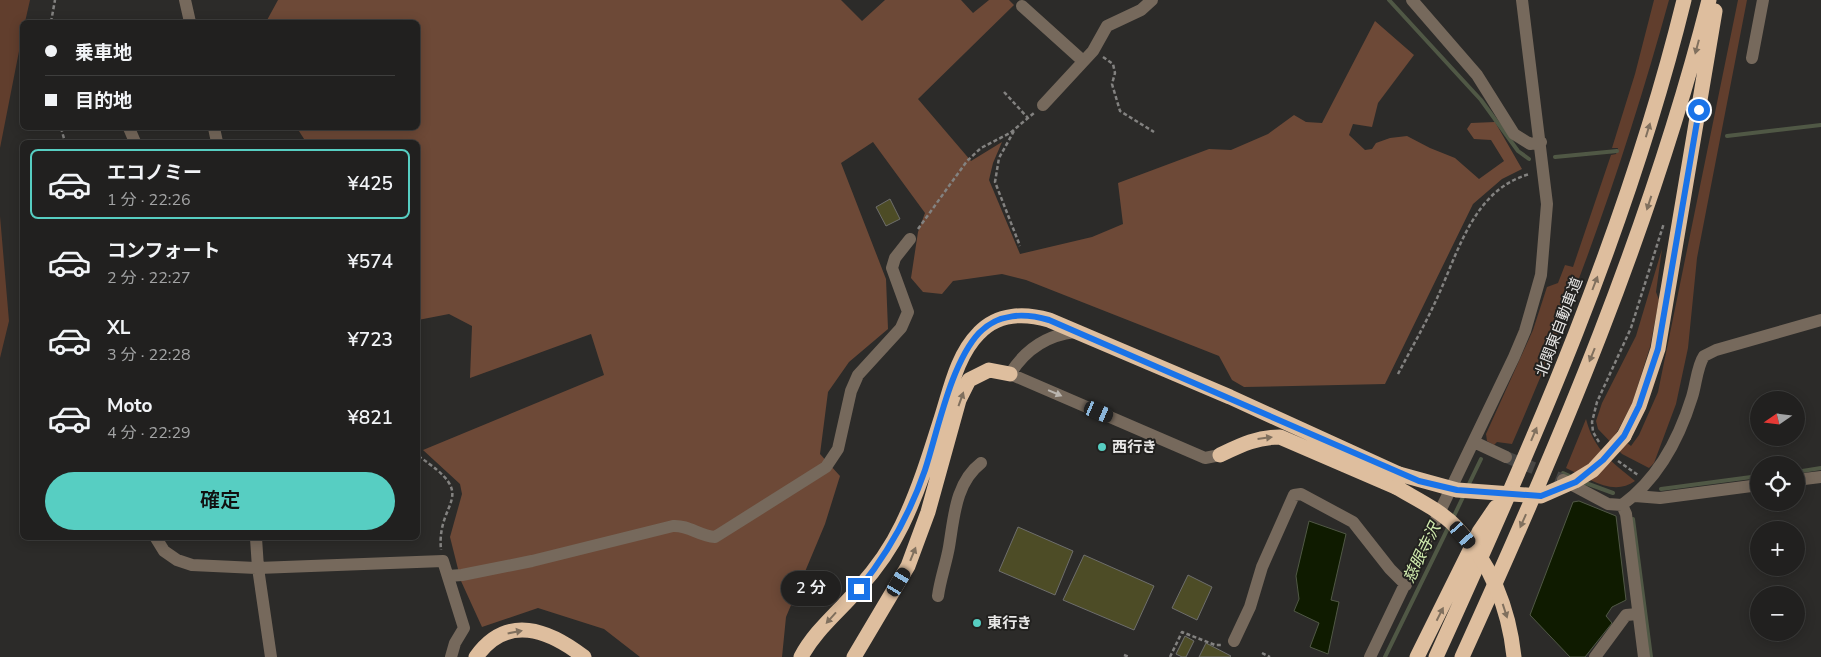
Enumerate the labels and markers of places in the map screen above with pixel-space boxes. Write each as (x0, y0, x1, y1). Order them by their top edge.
place label: 西行き (1112, 437, 1157, 457)
marker: 西行き (1096, 441, 1108, 453)
place label: 東行き (987, 613, 1032, 633)
marker: 東行き (971, 617, 983, 629)

